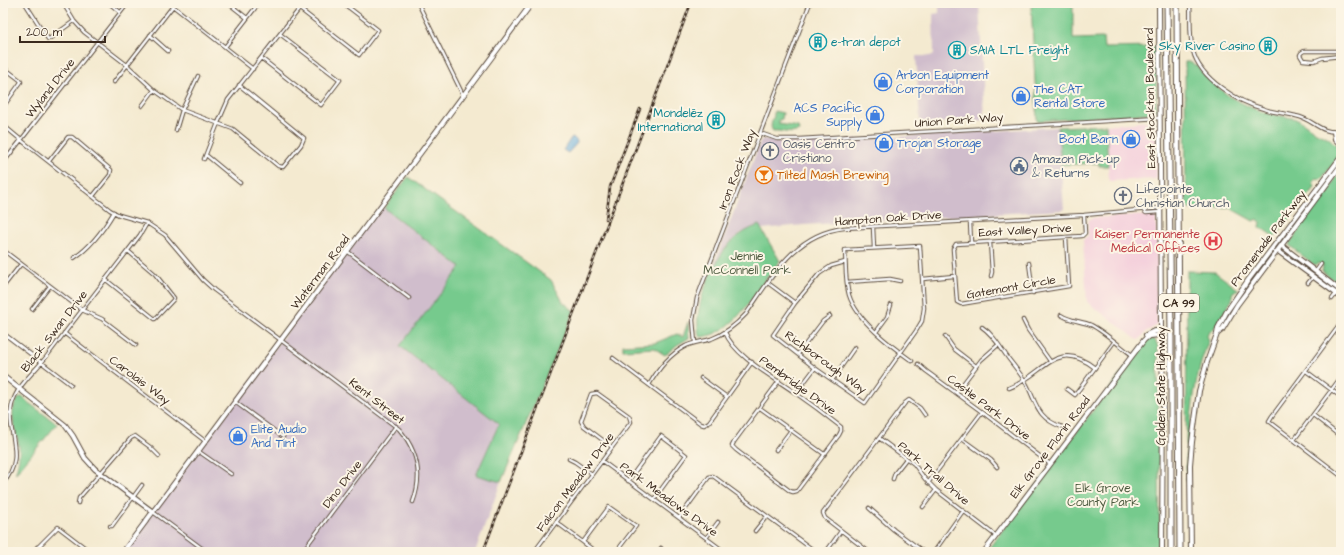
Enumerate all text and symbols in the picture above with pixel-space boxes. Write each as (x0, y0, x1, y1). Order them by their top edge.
scale bar (20, 18, 105, 44)
text: 200 m (26, 24, 63, 41)
street label: East Stockton Boulevard (1141, 28, 1160, 168)
building icon: e-tran depot (808, 32, 828, 52)
place label: e-tran depot (831, 34, 901, 51)
building icon: Sky River Casino (1258, 36, 1278, 56)
place label: Sky River Casino (1159, 38, 1255, 56)
building icon: SAIA LTL Freight (947, 40, 967, 60)
place label: SAIA LTL Freight (970, 42, 1069, 60)
street label: Wyland Drive (22, 54, 80, 122)
place label: Arbon Equipment Corporation (896, 67, 989, 98)
shop icon: Arbon Equipment Corporation (873, 72, 893, 92)
place label: The CAT Rental Store (1034, 81, 1106, 112)
shop icon: The CAT Rental Store (1011, 86, 1031, 106)
place label: ACS Pacific Supply (794, 100, 862, 132)
place label: Mondelēz International (638, 105, 703, 136)
shop icon: ACS Pacific Supply (865, 105, 885, 125)
street label: Union Park Way (914, 109, 1004, 133)
building icon: Mondelēz International (706, 110, 726, 130)
street label: Iron Rock Way (714, 126, 762, 212)
shop icon: Boot Barn (1121, 129, 1141, 149)
place label: Boot Barn (1059, 131, 1118, 148)
shop icon: Trojan Storage (874, 133, 894, 153)
place label: Trojan Storage (897, 135, 982, 153)
place label: Oasis Centro Cristiano (783, 136, 855, 167)
church icon: Oasis Centro Cristiano (760, 141, 780, 161)
place label: Amazon Pick-up & Returns (1032, 151, 1120, 182)
public building icon: Amazon Pick-up & Returns (1009, 156, 1029, 176)
bar icon: Tilted Mash Brewing (754, 165, 774, 185)
place label: Tilted Mash Brewing (777, 167, 889, 185)
place label: Lifepointe Christian Church (1136, 181, 1229, 212)
church icon: Lifepointe Christian Church (1113, 186, 1133, 206)
street label: Promenade Parkway (1227, 186, 1311, 291)
street label: Hampton Oak Drive (834, 206, 943, 231)
street label: East Valley Drive (978, 220, 1073, 242)
place label: Kaiser Permanente Medical Offices (1095, 226, 1200, 257)
hospital icon: Kaiser Permanente Medical Offices (1203, 231, 1223, 251)
street label: Waterman Road (287, 232, 354, 313)
park label: Jennie McConnell Park (703, 248, 791, 279)
street label: Gatemont Circle (965, 271, 1058, 304)
street label: Black Swan Drive (17, 286, 92, 376)
road number: CA 99 (1159, 294, 1199, 312)
street label: Golden State Highway (1153, 326, 1171, 445)
street label: Richborough Way (781, 327, 871, 399)
street label: Carolais Way (105, 352, 174, 410)
street label: Pembridge Drive (755, 352, 840, 420)
street label: Castle Park Drive (944, 370, 1034, 445)
street label: Kent Street (345, 374, 408, 429)
street label: Elk Grove Florin Road (1006, 393, 1095, 502)
place label: Elite Audio And Tint (251, 421, 307, 452)
shop icon: Elite Audio And Tint (228, 426, 248, 446)
street label: Falcon Meadow Drive (532, 429, 619, 535)
street label: Park Trail Drive (894, 437, 974, 510)
street label: Dino Drive (319, 456, 366, 512)
street label: Park Meadows Drive (616, 458, 722, 541)
park label: Elk Grove County Park (1067, 480, 1139, 512)

